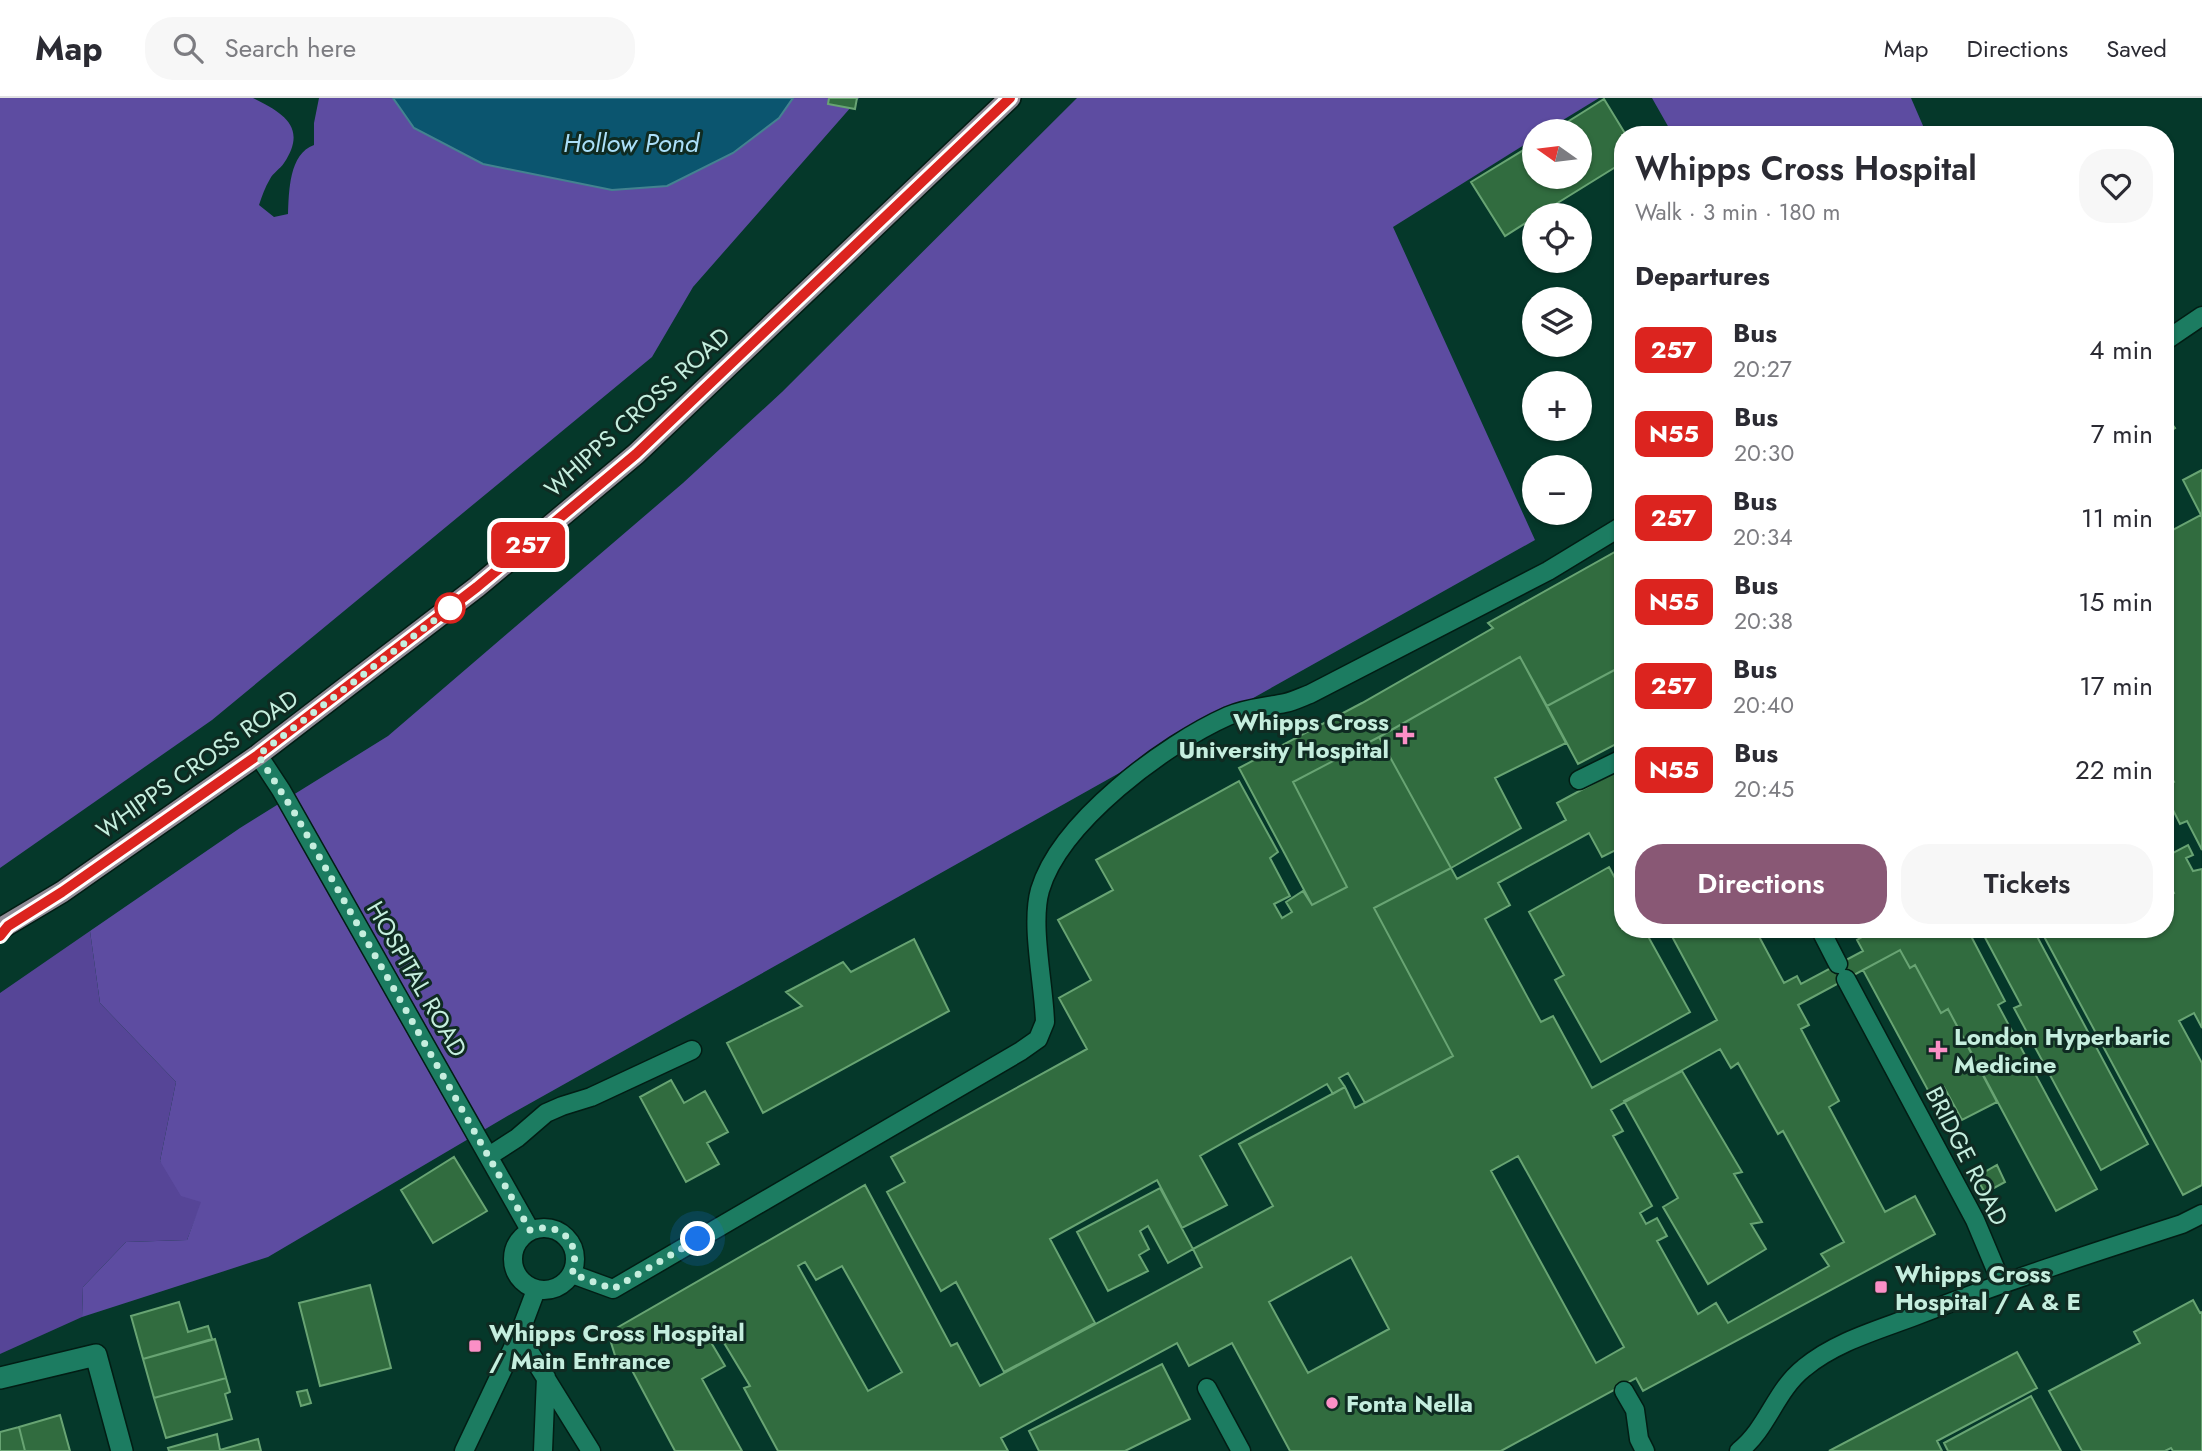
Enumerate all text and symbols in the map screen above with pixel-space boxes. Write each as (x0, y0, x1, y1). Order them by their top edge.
search box (145, 17, 635, 80)
text: Map (35, 25, 103, 72)
icon: search (169, 29, 207, 67)
text: Search here (225, 29, 356, 67)
text: Map (1884, 31, 1929, 66)
text: Directions (1967, 31, 2068, 66)
text: Saved (2106, 31, 2167, 66)
north arrow (1522, 119, 1592, 189)
map controls (1522, 119, 1592, 525)
water label: Hollow Pond (563, 124, 701, 162)
text: Whipps Cross Hospital (1635, 145, 1977, 192)
button: heart (2079, 149, 2153, 223)
text: Walk · 3 min · 180 m (1635, 195, 1840, 229)
button: locate (1522, 203, 1592, 273)
text: Departures (1635, 257, 1770, 295)
button: layers (1522, 287, 1592, 357)
text: Bus (1733, 314, 1777, 352)
street label: WHIPPS CROSS ROAD (536, 319, 738, 505)
text: 4 min (2089, 331, 2153, 369)
text: 257 (1651, 332, 1696, 367)
text: 20:27 (1733, 352, 1792, 386)
button: + (1522, 371, 1592, 441)
text: Bus (1734, 398, 1778, 436)
text: 7 min (2091, 415, 2153, 453)
text: N55 (1649, 416, 1699, 451)
text: 20:30 (1734, 436, 1794, 470)
button: − (1522, 455, 1592, 525)
text: Bus (1733, 482, 1777, 520)
text: 11 min (2081, 499, 2153, 537)
text: 257 (1651, 500, 1696, 535)
text: 20:34 (1733, 520, 1793, 554)
line badge: 257 (488, 522, 568, 568)
text: 257 (505, 527, 551, 562)
text: Bus (1734, 566, 1778, 604)
text: 15 min (2078, 583, 2153, 621)
text: N55 (1649, 584, 1699, 619)
unlabelled marker (435, 593, 465, 623)
text: 20:38 (1734, 604, 1793, 638)
text: Bus (1733, 650, 1777, 688)
text: 17 min (2079, 667, 2153, 705)
text: 257 (1651, 668, 1696, 703)
street label: WHIPPS CROSS ROAD (89, 681, 305, 847)
text: 20:40 (1733, 688, 1794, 722)
place label: Whipps Cross University Hospital (1178, 704, 1389, 767)
marker: Whipps Cross University Hospital (1395, 725, 1415, 745)
text: Bus (1734, 734, 1778, 772)
text: 22 min (2075, 751, 2153, 789)
text: N55 (1649, 752, 1699, 787)
text: 20:45 (1734, 772, 1794, 806)
button: Directions (1635, 844, 1887, 924)
button: Tickets (1901, 844, 2153, 924)
street label: HOSPITAL ROAD (358, 895, 476, 1063)
place label: London Hyperbaric Medicine (1954, 1019, 2170, 1082)
marker: London Hyperbaric Medicine (1928, 1040, 1948, 1060)
street label: BRIDGE ROAD (1917, 1080, 2017, 1232)
your location (680, 1221, 715, 1256)
place label: Whipps Cross Hospital / A & E (1895, 1256, 2081, 1319)
marker: Whipps Cross Hospital / A & E (1873, 1279, 1889, 1295)
place label: Whipps Cross Hospital / Main Entrance (489, 1315, 745, 1378)
marker: Whipps Cross Hospital / Main Entrance (467, 1338, 483, 1354)
place label: Fonta Nella (1346, 1386, 1473, 1421)
marker: Fonta Nella (1324, 1395, 1340, 1411)

